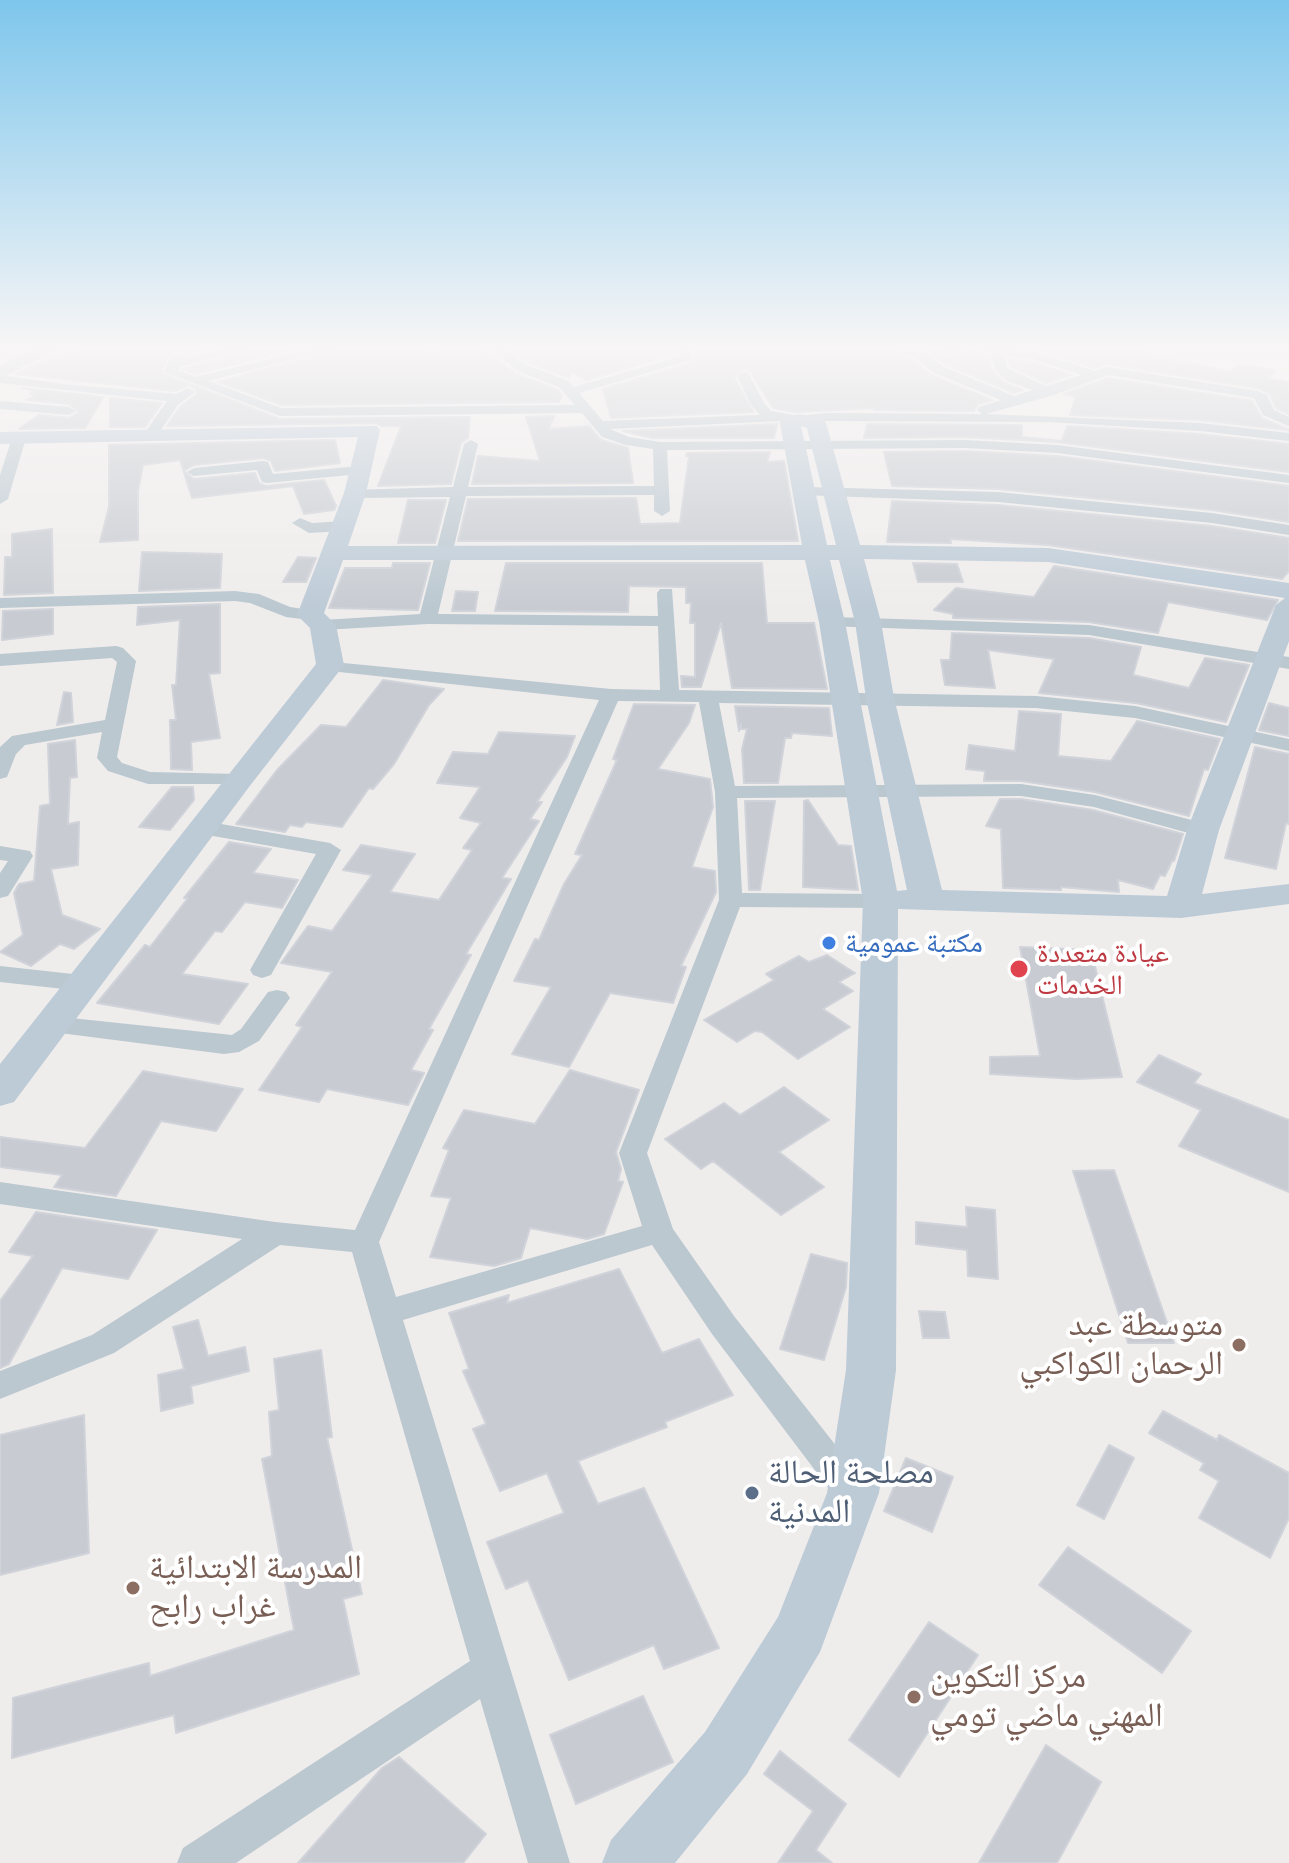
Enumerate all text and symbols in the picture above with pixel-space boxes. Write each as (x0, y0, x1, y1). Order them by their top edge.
place label: مكتبة عمومية (845, 926, 983, 960)
marker: مكتبة عمومية (820, 934, 838, 952)
place label: عيادة متعددة الخدمات (1037, 936, 1169, 1002)
marker: عيادة متعددة الخدمات (1008, 958, 1030, 980)
place label: متوسطة عبد الرحمان الكواكبي (1019, 1305, 1223, 1384)
marker: متوسطة عبد الرحمان الكواكبي (1230, 1336, 1248, 1354)
place label: مصلحة الحالة المدنية (768, 1453, 934, 1532)
marker: مصلحة الحالة المدنية (743, 1484, 761, 1502)
place label: المدرسة الابتدائية غراب رابح (149, 1548, 362, 1628)
marker: المدرسة الابتدائية غراب رابح (124, 1579, 142, 1597)
place label: مركز التكوين المهني ماضي تومي (930, 1657, 1163, 1736)
marker: مركز التكوين المهني ماضي تومي (905, 1688, 923, 1706)

